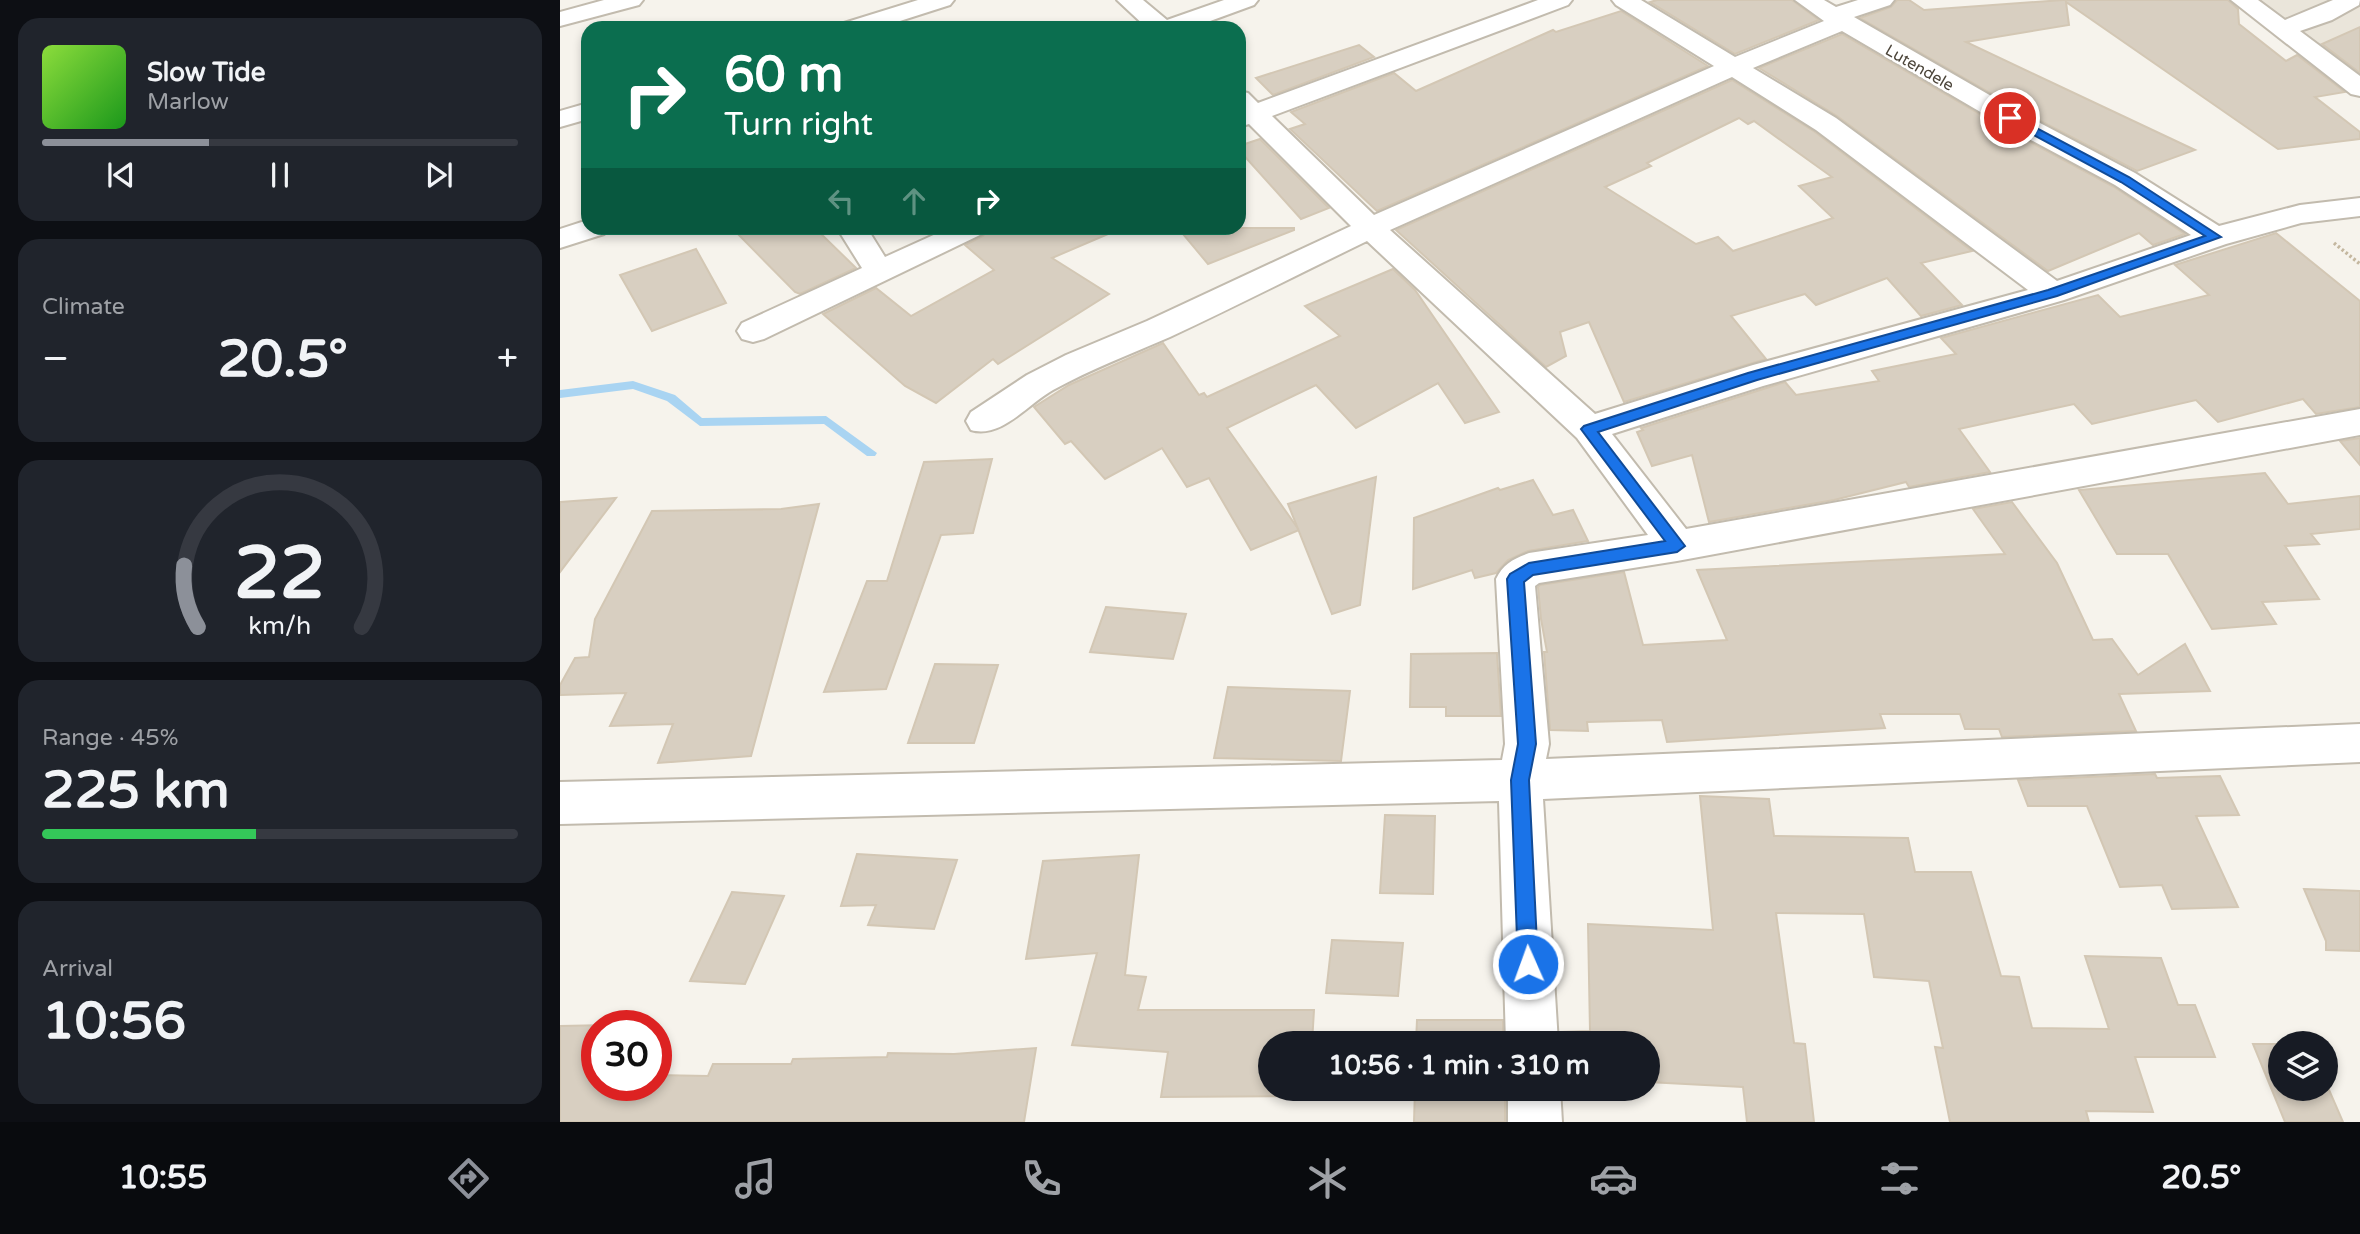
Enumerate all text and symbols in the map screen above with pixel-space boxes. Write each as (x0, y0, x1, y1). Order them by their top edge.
street label: Lutendele (1882, 40, 1957, 96)
text: 60 m (724, 46, 843, 105)
icon: right (609, 49, 700, 140)
text: Slow Tide (147, 57, 265, 88)
text: Marlow (147, 88, 229, 116)
pin (1980, 88, 2040, 148)
icon: arrive (1991, 99, 2029, 137)
text: Turn right (724, 106, 873, 144)
icon: previous (102, 156, 140, 194)
icon: pause (261, 156, 299, 194)
icon: next (420, 156, 458, 194)
icon: left (822, 182, 860, 220)
icon: ahead (895, 182, 933, 220)
icon: right (968, 182, 1006, 220)
text: Climate (42, 293, 125, 321)
text: 20.5° (218, 328, 348, 391)
text: − (42, 336, 69, 382)
text: + (497, 336, 518, 382)
text: 22 (234, 530, 326, 618)
text: km/h (249, 611, 311, 641)
text: Range · 45% (42, 724, 178, 752)
text: 225 km (42, 759, 230, 822)
position arrow (1491, 927, 1565, 1001)
text: Arrival (42, 955, 113, 983)
text: 10:56 (42, 990, 186, 1053)
speed limit sign: 30 (581, 1010, 672, 1101)
map controls (2268, 1031, 2338, 1101)
button: layers (2268, 1031, 2338, 1101)
text: 10:56 · 1 min · 310 m (1328, 1050, 1590, 1081)
icon: directions (444, 1154, 493, 1203)
icon: music (731, 1154, 780, 1203)
icon: phone (1017, 1154, 1066, 1203)
icon: climate (1303, 1154, 1352, 1203)
icon: car (1589, 1154, 1638, 1203)
icon: filters (1875, 1154, 1924, 1203)
text: 10:55 (119, 1159, 207, 1197)
text: 20.5° (2161, 1159, 2241, 1197)

